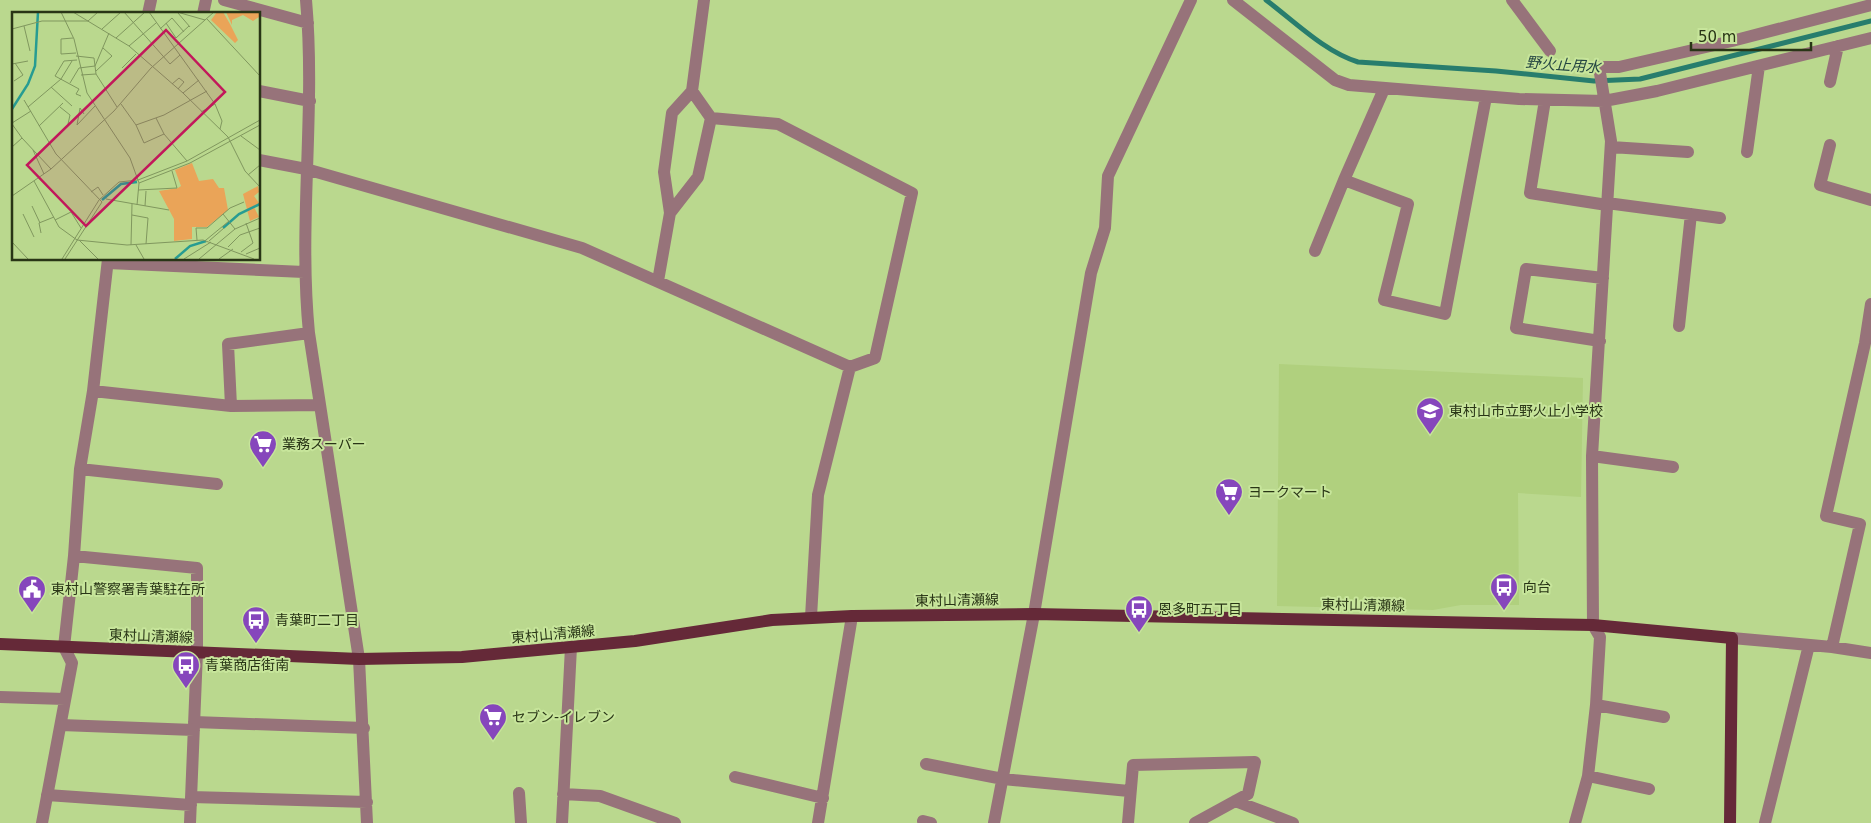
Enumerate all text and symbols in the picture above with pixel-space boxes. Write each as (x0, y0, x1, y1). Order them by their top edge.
inset map (12, 12, 260, 260)
scale bar (1691, 20, 1811, 52)
text: 50 m (1698, 28, 1736, 46)
water label: 野火止用水 (1525, 53, 1603, 77)
school or university icon: 東村山市立野火止小学校 (1415, 396, 1445, 435)
place label: 東村山市立野火止小学校 (1449, 403, 1603, 419)
supermarket icon: 業務スーパー (248, 429, 278, 468)
place label: 業務スーパー (282, 436, 366, 452)
supermarket icon: ヨークマート (1214, 477, 1244, 516)
place label: ヨークマート (1248, 484, 1332, 500)
bus stop icon: 向台 (1489, 572, 1519, 611)
public building icon: 東村山警察署青葉駐在所 (17, 574, 47, 613)
place label: 向台 (1523, 579, 1551, 595)
place label: 東村山警察署青葉駐在所 (51, 581, 205, 597)
street label: 東村山清瀬線 (915, 591, 999, 609)
bus stop icon: 恩多町五丁目 (1124, 594, 1154, 633)
street label: 東村山清瀬線 (1321, 596, 1405, 614)
place label: 恩多町五丁目 (1158, 601, 1242, 617)
bus stop icon: 青葉町二丁目 (241, 605, 271, 644)
place label: 青葉町二丁目 (275, 612, 359, 628)
street label: 東村山清瀬線 (510, 622, 596, 646)
street label: 東村山清瀬線 (109, 627, 193, 645)
bus stop icon: 青葉商店街南 (171, 650, 201, 689)
place label: 青葉商店街南 (205, 657, 289, 673)
supermarket icon: セブン-イレブン (478, 702, 508, 741)
place label: セブン-イレブン (512, 709, 615, 725)

